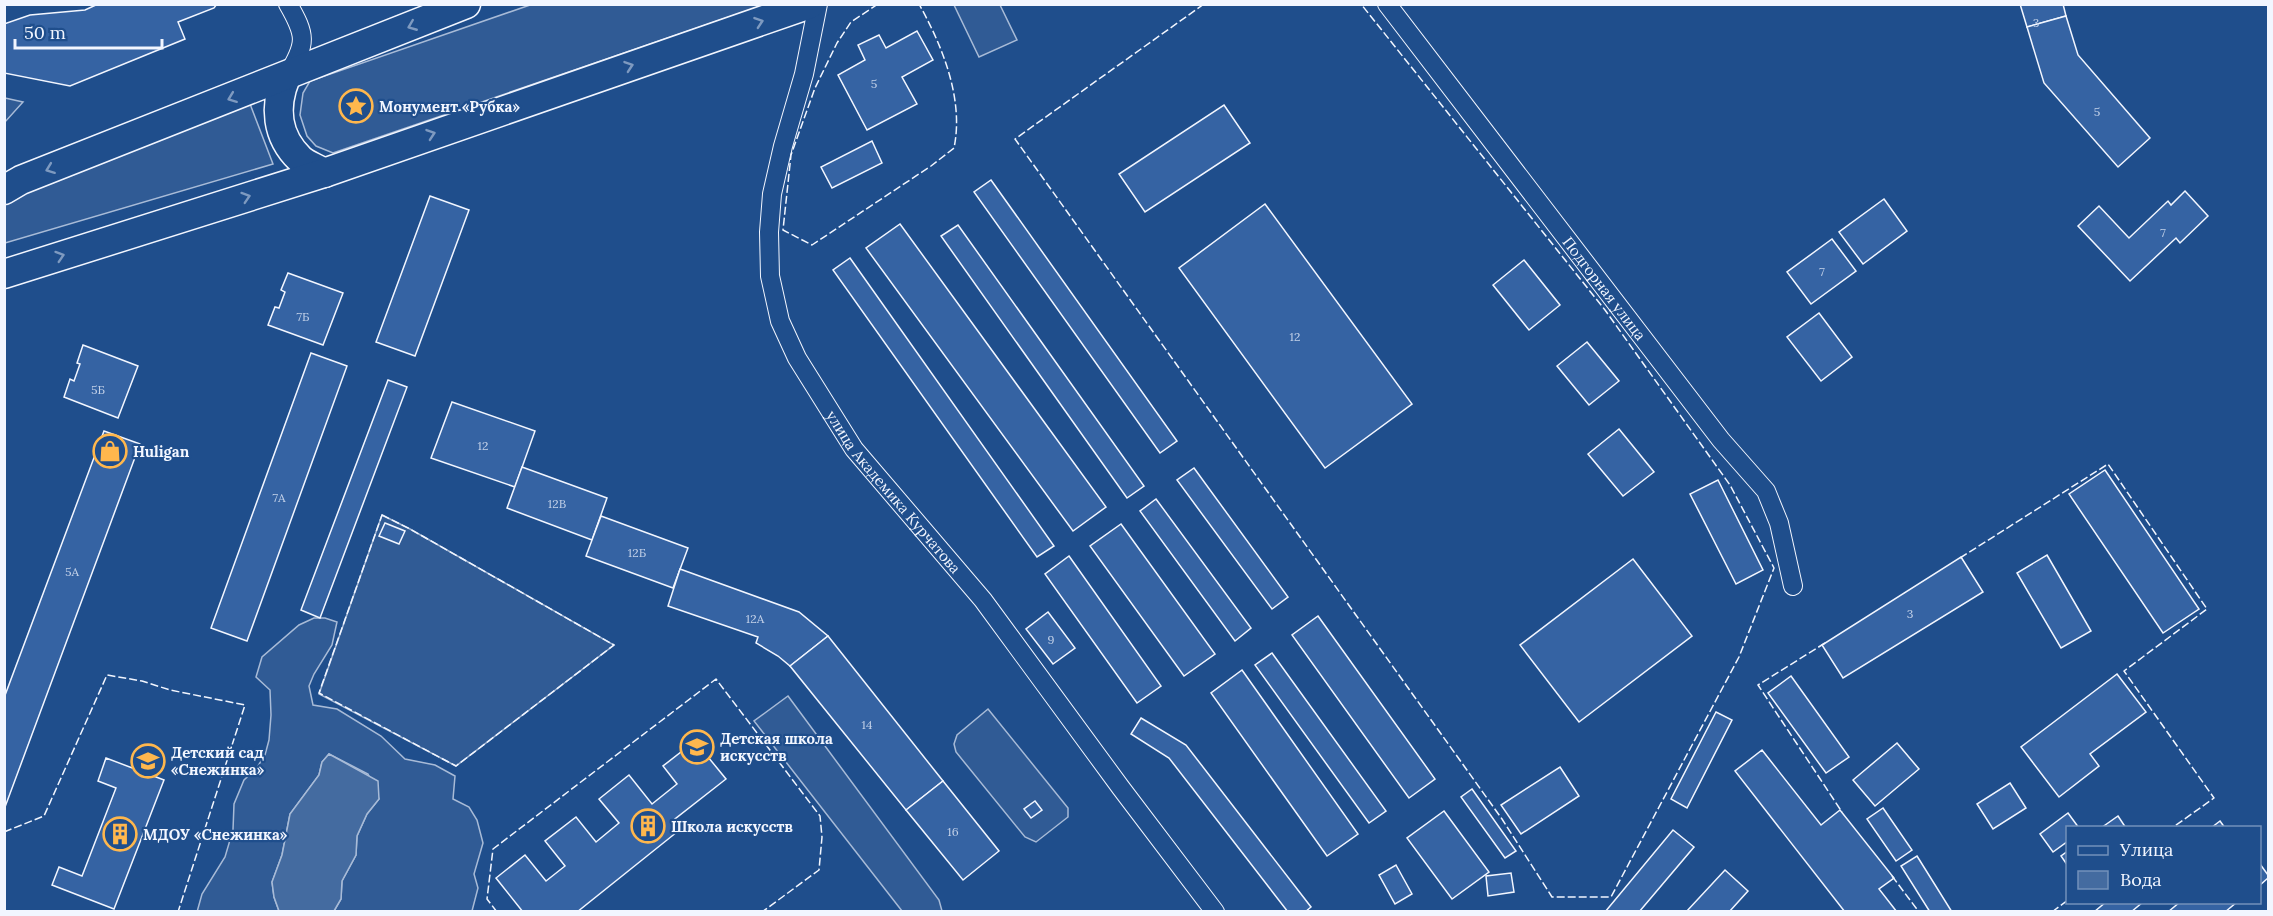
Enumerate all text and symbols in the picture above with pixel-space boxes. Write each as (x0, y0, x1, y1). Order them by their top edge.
scale bar (15, 12, 162, 50)
house number: 3 (2033, 15, 2040, 30)
one-way arrow (753, 17, 764, 30)
one-way arrow (407, 19, 418, 31)
text: 50 m (24, 21, 66, 44)
one-way arrow (623, 61, 634, 74)
house number: 5 (871, 76, 877, 91)
place icon: Монумент «Рубка» (338, 88, 374, 124)
one-way arrow (227, 91, 238, 103)
place label: Монумент «Рубка» (379, 97, 520, 116)
house number: 5 (2094, 104, 2100, 119)
one-way arrow (425, 129, 436, 142)
one-way arrow (45, 162, 56, 174)
one-way arrow (240, 192, 251, 205)
house number: 7 (2160, 225, 2166, 240)
street label: Подгорная улица (1559, 233, 1651, 344)
one-way arrow (54, 251, 65, 264)
house number: 7 (1819, 264, 1825, 279)
house number: 7Б (297, 309, 310, 324)
house number: 12 (1290, 329, 1300, 344)
house number: 5Б (91, 382, 105, 397)
street label: улица Академика Курчатова (823, 407, 965, 577)
shop icon: Huligan (92, 433, 128, 469)
house number: 12 (478, 438, 488, 453)
place label: Huligan (133, 442, 190, 461)
house number: 7А (273, 490, 286, 505)
house number: 12В (548, 496, 566, 511)
house number: 12Б (628, 545, 646, 560)
house number: 5А (65, 564, 80, 579)
house number: 3 (1907, 606, 1914, 621)
house number: 12А (746, 611, 765, 626)
house number: 9 (1048, 632, 1055, 647)
house number: 14 (862, 717, 873, 732)
school or university icon: Детская школа искусств (679, 729, 715, 765)
place label: Детская школа искусств (720, 729, 833, 765)
school or university icon: Детский сад «Снежинка» (130, 743, 166, 779)
place label: Детский сад «Снежинка» (171, 743, 265, 779)
building icon: Школа искусств (630, 808, 666, 844)
building icon: МДОУ «Снежинка» (102, 816, 138, 852)
place label: Школа искусств (671, 817, 793, 836)
house number: 16 (947, 824, 959, 839)
place label: МДОУ «Снежинка» (143, 825, 288, 844)
legend (2066, 826, 2261, 904)
text: Улица (2119, 838, 2173, 861)
text: Вода (2120, 868, 2162, 891)

